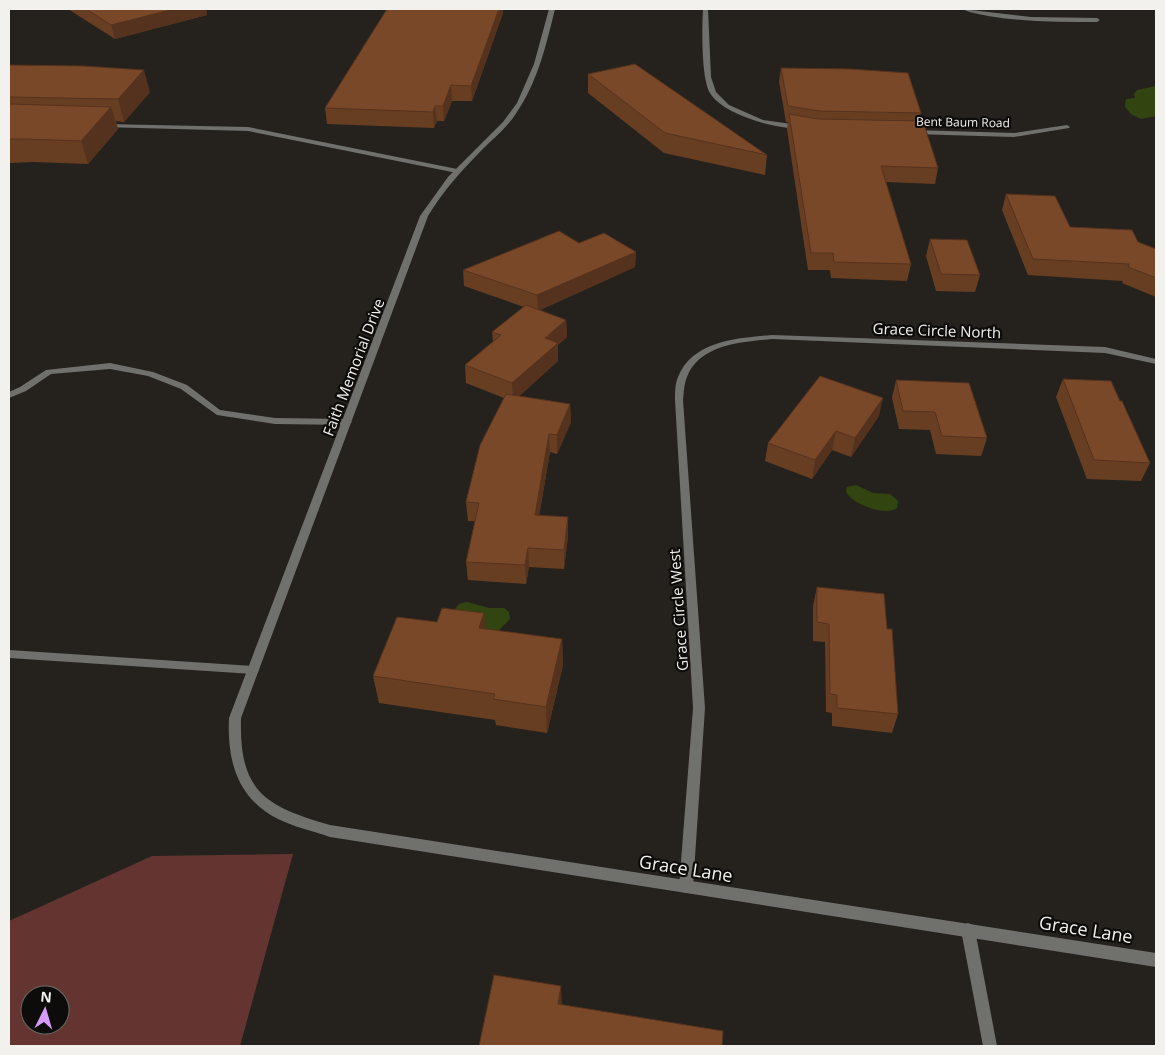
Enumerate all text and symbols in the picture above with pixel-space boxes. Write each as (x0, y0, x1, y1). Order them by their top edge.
street label: Bent Baum Road (916, 113, 1010, 131)
street label: Faith Memorial Drive (318, 295, 388, 439)
street label: Grace Circle North (872, 318, 1002, 342)
street label: Grace Circle West (664, 548, 692, 672)
street label: Grace Lane (638, 849, 734, 887)
street label: Grace Lane (1038, 910, 1134, 948)
north arrow (20, 985, 70, 1035)
text: N (40, 987, 53, 1007)

